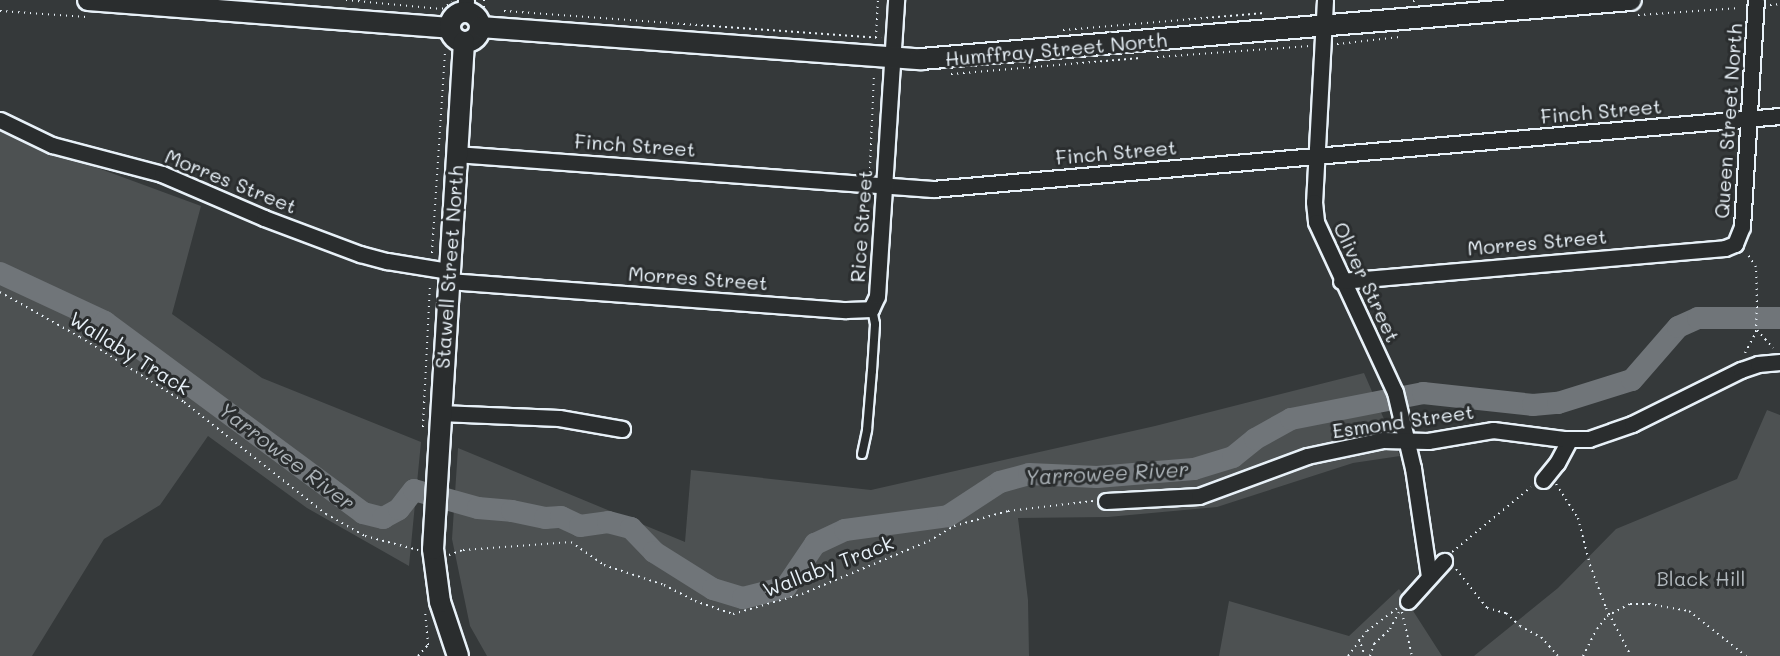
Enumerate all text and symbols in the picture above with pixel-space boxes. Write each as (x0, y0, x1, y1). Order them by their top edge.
street label: Queen Street North (1709, 23, 1747, 219)
street label: Humffray Street North (944, 27, 1168, 71)
street label: Finch Street (1539, 94, 1663, 128)
street label: Finch Street (574, 129, 696, 161)
street label: Finch Street (1054, 135, 1178, 169)
street label: Morres Street (162, 144, 300, 218)
street label: Stawell Street North (430, 165, 468, 369)
street label: Rice Street (845, 169, 877, 283)
street label: Oliver Street (1329, 218, 1405, 346)
street label: Morres Street (1466, 224, 1608, 260)
street label: Morres Street (627, 261, 769, 295)
street label: Wallaby Track (65, 306, 195, 400)
water label: Yarrowee River (214, 397, 360, 515)
street label: Esmond Street (1331, 399, 1475, 443)
water label: Yarrowee River (1024, 456, 1190, 490)
street label: Wallaby Track (759, 530, 897, 602)
park label: Black Hill (1656, 566, 1746, 590)

